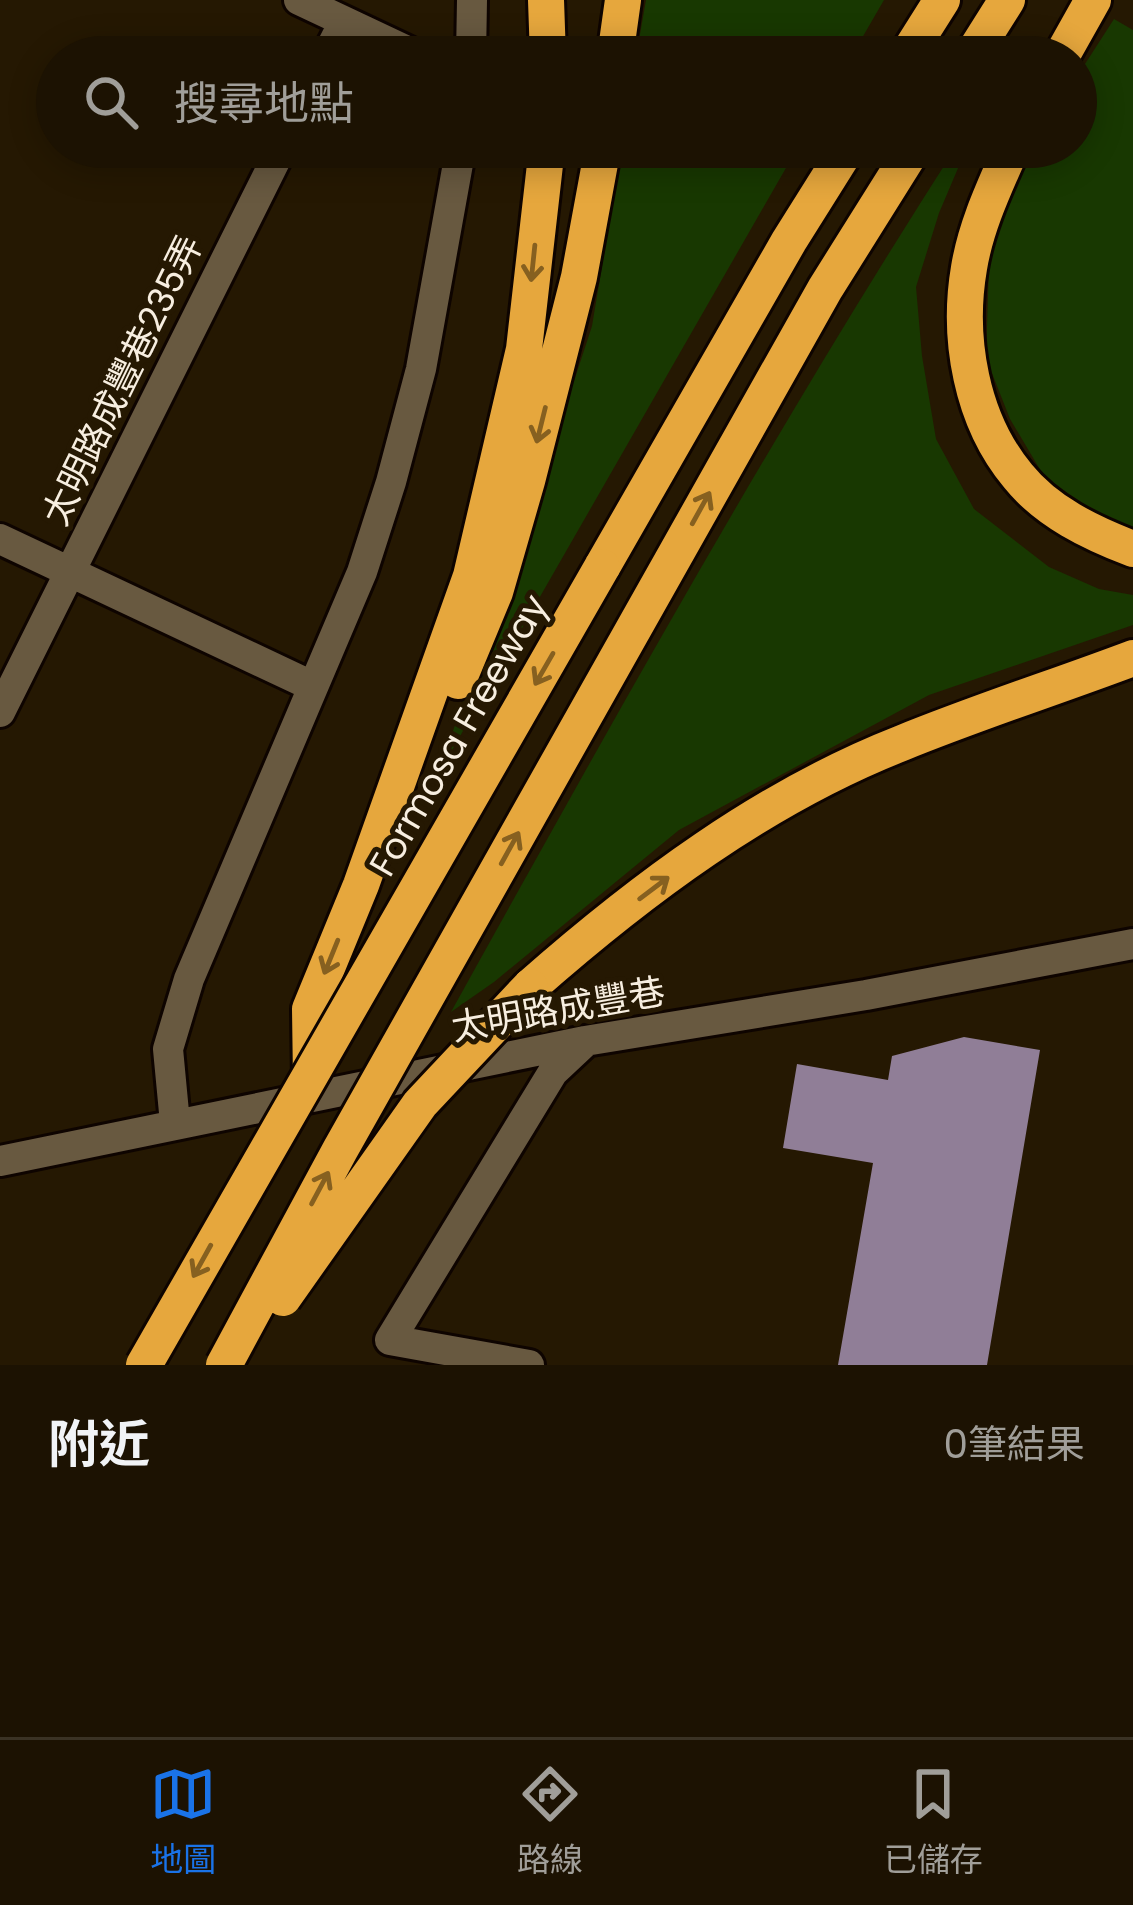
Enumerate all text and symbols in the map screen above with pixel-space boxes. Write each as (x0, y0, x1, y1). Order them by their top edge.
search box (36, 36, 1097, 168)
icon: search (78, 69, 144, 135)
text: 搜尋地點 (174, 72, 354, 135)
street label: 太明路成豐巷235弄 (30, 227, 215, 534)
one-way arrow (521, 243, 544, 282)
one-way arrow (529, 405, 551, 443)
one-way arrow (690, 491, 714, 526)
street label: Formosa Freeway (357, 585, 560, 886)
one-way arrow (532, 651, 556, 686)
one-way arrow (499, 831, 523, 866)
one-way arrow (637, 875, 670, 901)
one-way arrow (319, 938, 340, 975)
street label: 太明路成豐巷 (447, 966, 669, 1053)
one-way arrow (309, 1172, 332, 1207)
one-way arrow (190, 1243, 213, 1278)
text: 附近 (48, 1408, 150, 1480)
text: 0筆結果 (944, 1417, 1085, 1472)
tab: 地圖 (150, 1761, 216, 1885)
tab: 路線 (517, 1761, 583, 1885)
tab: 已儲存 (884, 1761, 983, 1885)

